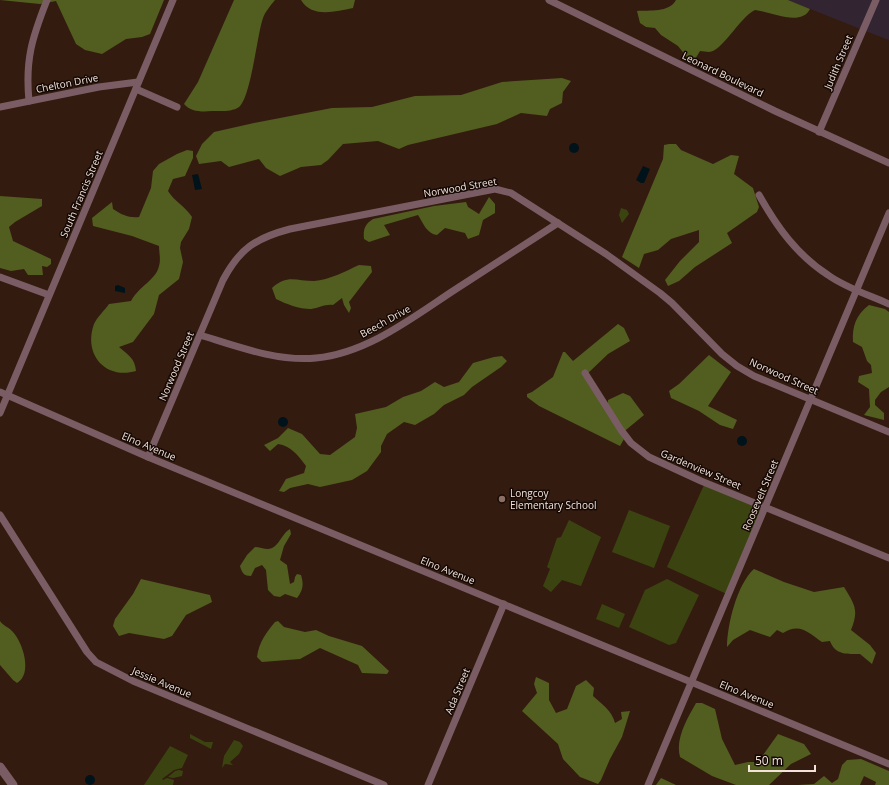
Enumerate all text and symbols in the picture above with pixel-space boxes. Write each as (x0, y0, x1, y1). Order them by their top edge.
street label: Judith Street (820, 32, 856, 92)
street label: Leonard Boulevard (680, 48, 766, 100)
street label: Chelton Drive (35, 70, 100, 96)
street label: South Francis Street (56, 148, 106, 240)
street label: Norwood Street (422, 174, 498, 200)
street label: Beech Drive (357, 301, 413, 341)
street label: Norwood Street (155, 329, 197, 403)
street label: Norwood Street (747, 355, 821, 398)
street label: Elno Avenue (120, 428, 179, 464)
street label: Gardenview Street (659, 446, 744, 492)
street label: Roosevelt Street (739, 457, 781, 533)
place label: Longcoy Elementary School (510, 486, 596, 512)
marker: Longcoy Elementary School (497, 494, 507, 504)
street label: Elno Avenue (419, 553, 478, 587)
street label: Jessie Avenue (129, 663, 194, 701)
street label: Ada Street (441, 666, 473, 716)
street label: Elno Avenue (718, 677, 777, 711)
scale bar (749, 747, 815, 773)
text: 50 m (755, 752, 783, 769)

